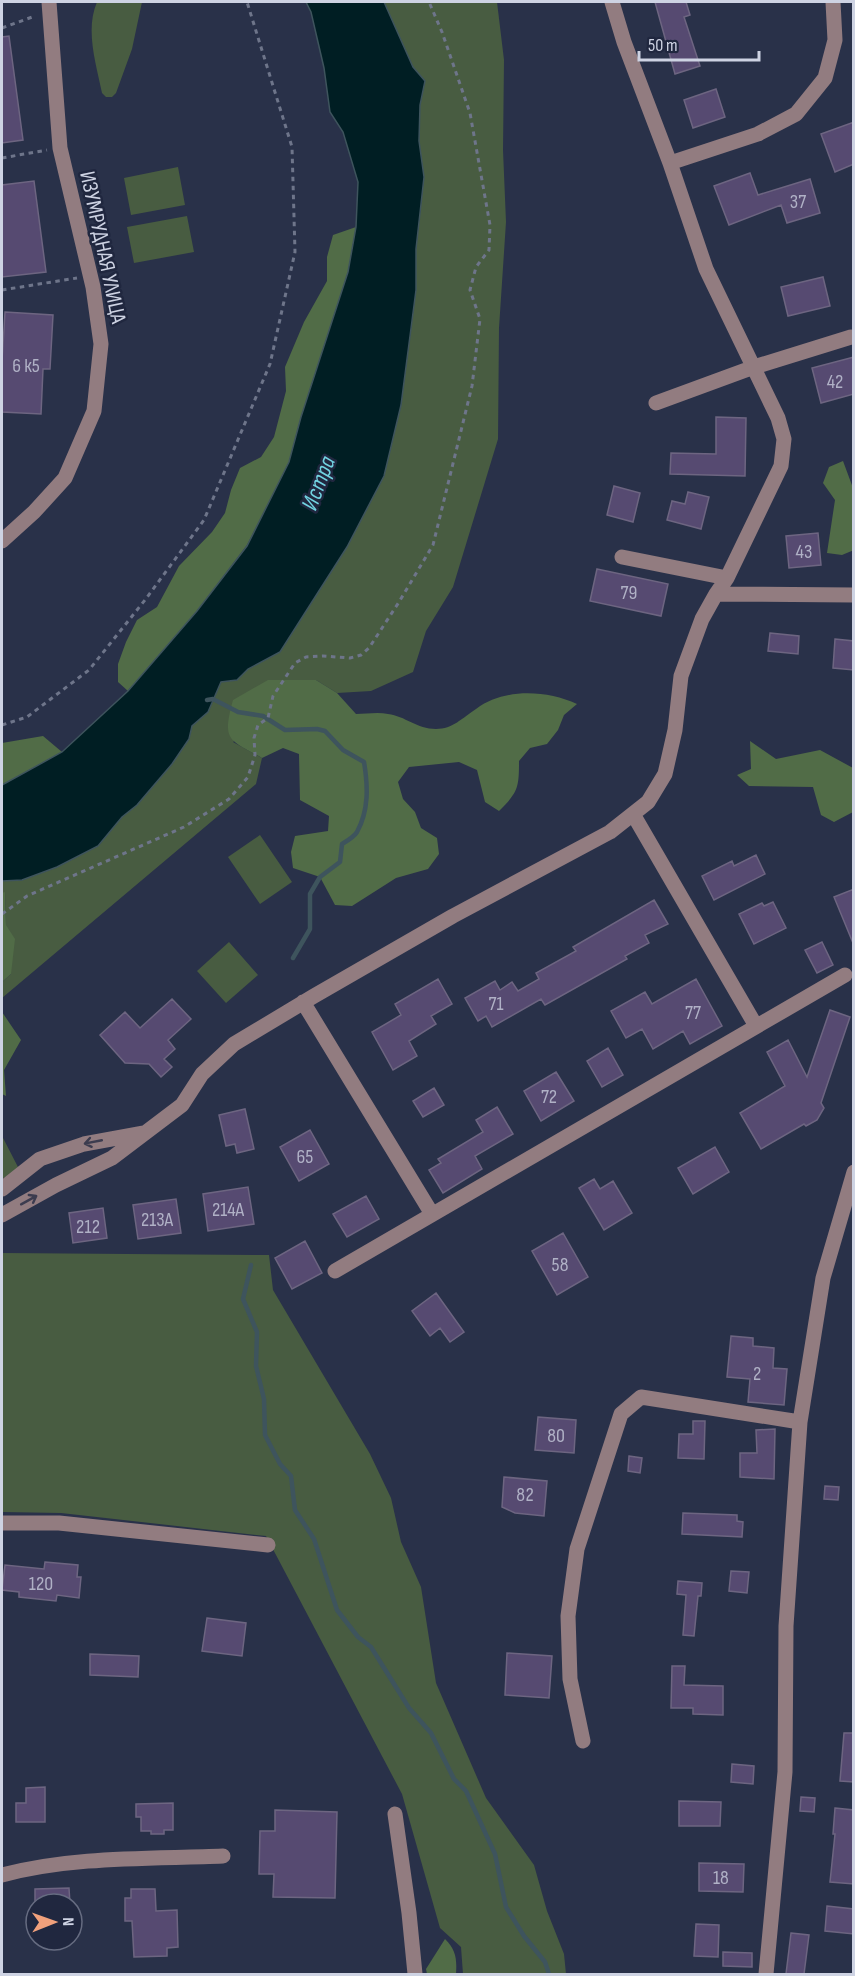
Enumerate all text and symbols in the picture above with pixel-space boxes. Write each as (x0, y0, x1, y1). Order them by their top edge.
scale bar (639, 24, 759, 62)
text: 50 m (648, 35, 678, 56)
street label: ИЗУМРУДНАЯ УЛИЦА (73, 169, 132, 326)
house number: 37 (790, 190, 806, 214)
house number: 6 к5 (12, 354, 40, 378)
house number: 42 (827, 370, 843, 394)
water label: Истра (295, 452, 342, 514)
house number: 43 (796, 540, 812, 564)
house number: 79 (621, 581, 637, 605)
house number: 71 (488, 992, 504, 1016)
house number: 77 (685, 1001, 701, 1025)
house number: 72 (541, 1085, 557, 1109)
one-way arrow (83, 1137, 103, 1148)
house number: 65 (297, 1145, 313, 1169)
one-way arrow (20, 1194, 37, 1206)
house number: 214А (212, 1198, 245, 1222)
house number: 213А (141, 1208, 174, 1232)
house number: 212 (76, 1215, 100, 1239)
house number: 58 (552, 1253, 568, 1277)
house number: 2 (753, 1362, 761, 1386)
house number: 80 (547, 1424, 565, 1448)
house number: 82 (516, 1483, 534, 1507)
house number: 120 (29, 1572, 53, 1596)
house number: 18 (713, 1866, 729, 1890)
north arrow (24, 1892, 84, 1952)
text: N (58, 1917, 77, 1926)

